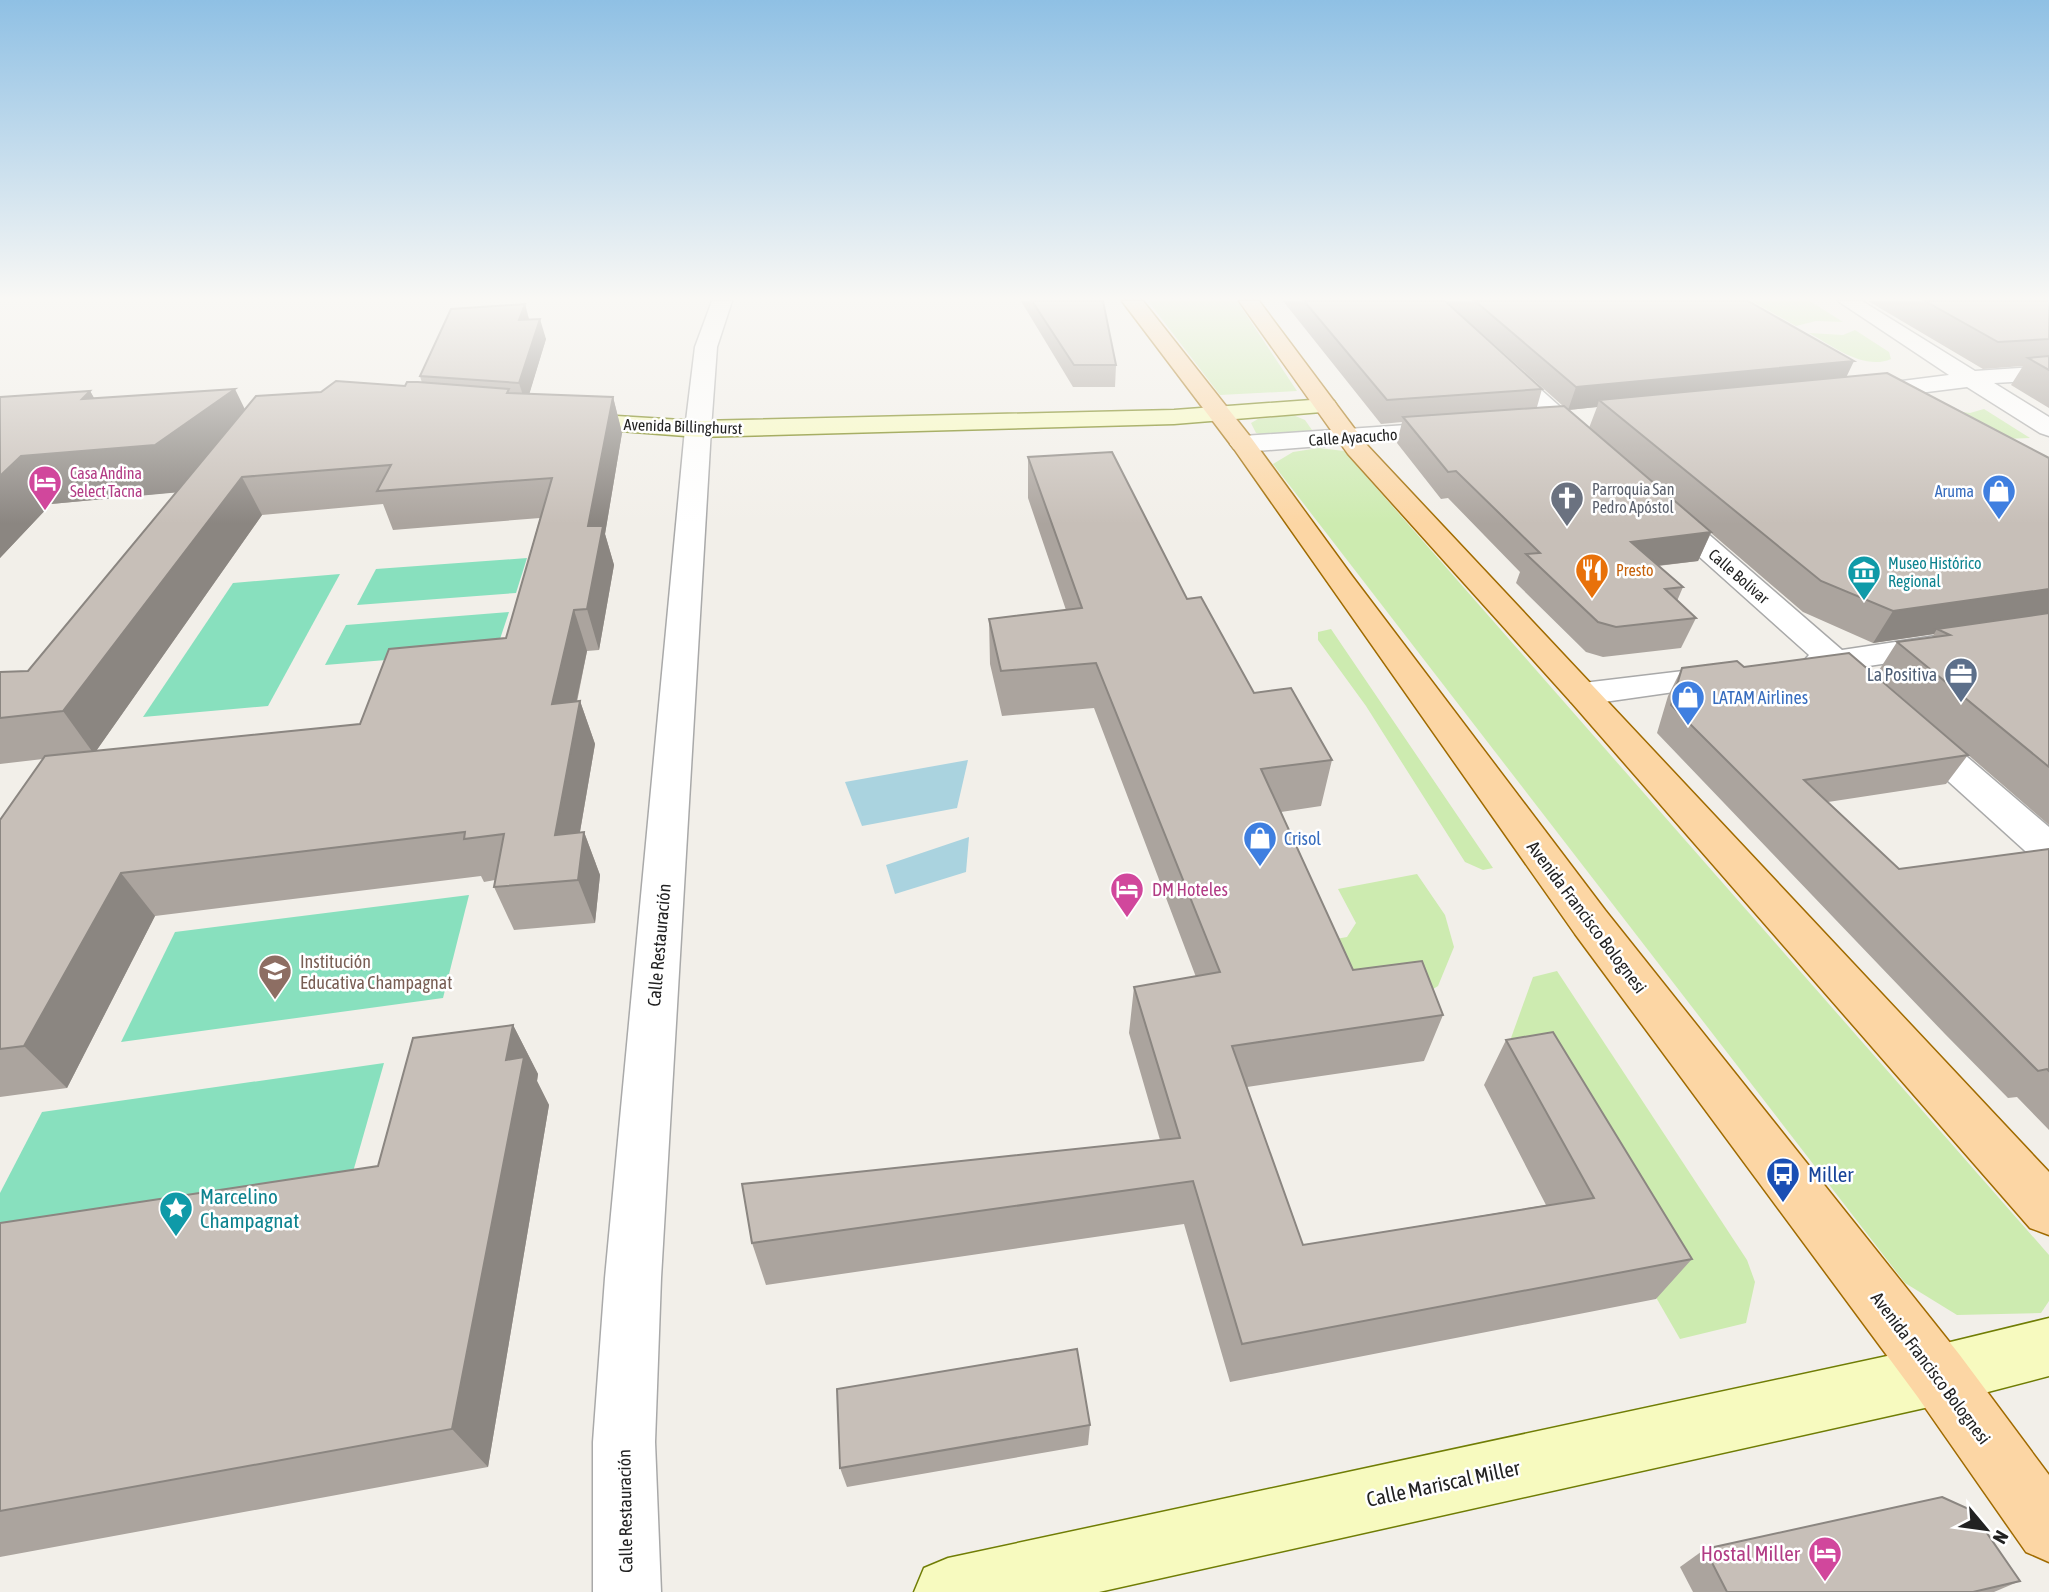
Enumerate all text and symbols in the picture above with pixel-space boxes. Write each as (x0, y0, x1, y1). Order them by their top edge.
street label: Avenida Billinghurst (623, 415, 743, 438)
street label: Calle Ayacucho (1308, 425, 1398, 450)
hotel icon: Casa Andina Select Tacna (26, 463, 64, 512)
place label: Casa Andina Select Tacna (70, 464, 142, 500)
shop icon: Aruma (1980, 472, 2018, 521)
church icon: Parroquia San Pedro Apóstol (1548, 479, 1586, 528)
place label: Parroquia San Pedro Apóstol (1592, 480, 1674, 517)
place label: Aruma (1935, 482, 1974, 500)
street label: Calle Bolívar (1705, 545, 1773, 607)
restaurant icon: Presto (1573, 551, 1611, 600)
museum icon: Museo Histórico Regional (1845, 553, 1883, 602)
place label: Museo Histórico Regional (1888, 554, 1981, 591)
place label: Presto (1616, 561, 1653, 579)
office icon: La Positiva (1942, 655, 1980, 704)
place label: La Positiva (1867, 664, 1937, 685)
shop icon: LATAM Airlines (1669, 678, 1707, 727)
place label: LATAM Airlines (1712, 687, 1808, 708)
shop icon: Crisol (1241, 819, 1279, 868)
place label: Crisol (1284, 828, 1321, 849)
street label: Avenida Francisco Bolognesi (1523, 837, 1651, 997)
hotel icon: DM Hoteles (1108, 870, 1146, 919)
place label: DM Hoteles (1152, 879, 1228, 900)
street label: Calle Restauración (643, 883, 675, 1007)
place label: Institución Educativa Champagnat (300, 951, 452, 993)
school or university icon: Institución Educativa Champagnat (256, 952, 294, 1001)
bus stop icon: Miller (1764, 1155, 1802, 1204)
place label: Miller (1808, 1162, 1854, 1186)
place label: Marcelino Champagnat (200, 1184, 299, 1232)
place icon: Marcelino Champagnat (157, 1189, 195, 1238)
street label: Avenida Francisco Bolognesi (1867, 1288, 1995, 1448)
street label: Calle Restauración (613, 1449, 637, 1573)
street label: Calle Mariscal Miller (1364, 1455, 1523, 1511)
north arrow (1951, 1494, 2021, 1564)
text: N (1989, 1527, 2013, 1547)
hotel icon: Hostal Miller (1806, 1534, 1844, 1583)
place label: Hostal Miller (1701, 1541, 1801, 1565)

